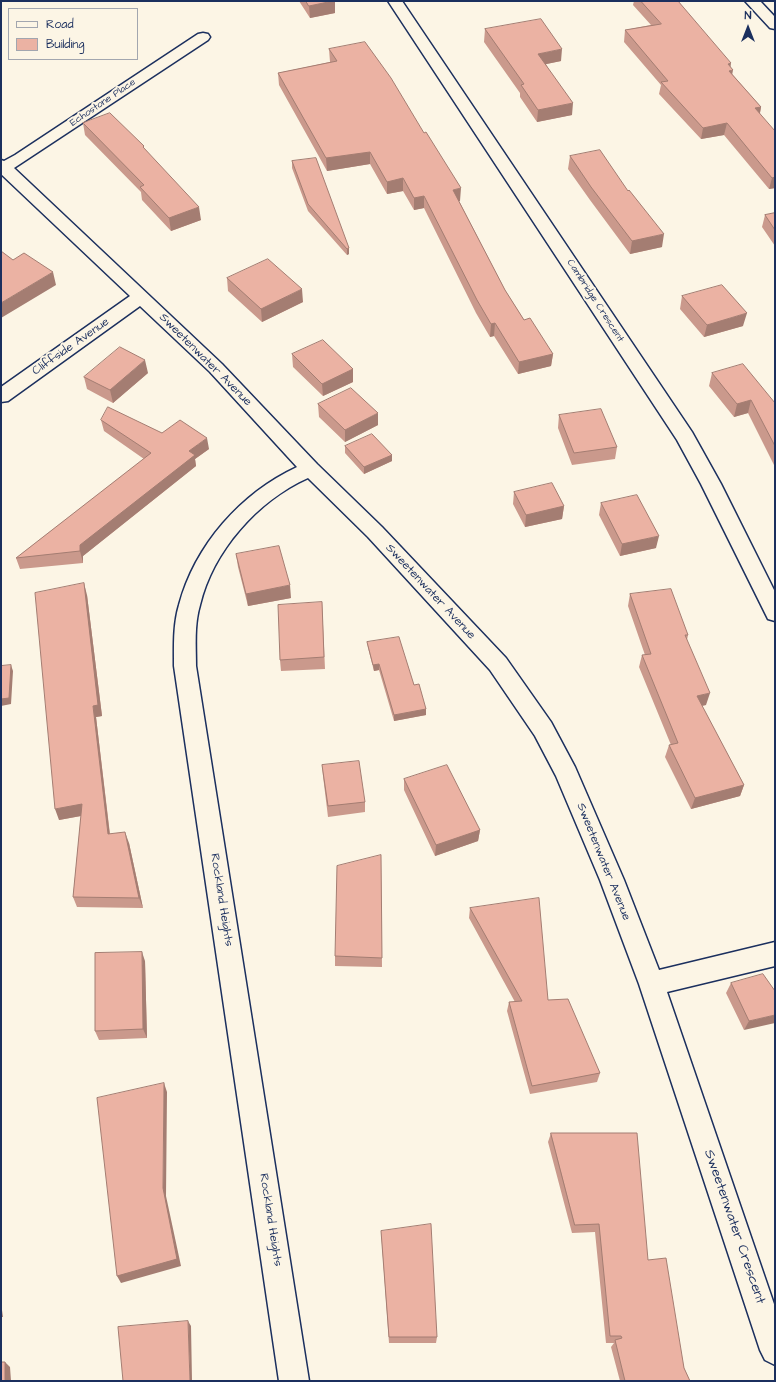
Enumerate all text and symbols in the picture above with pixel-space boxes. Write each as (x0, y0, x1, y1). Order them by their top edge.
legend (8, 8, 138, 60)
north arrow (728, 8, 768, 48)
text: N (745, 8, 751, 23)
text: Road (46, 16, 74, 33)
text: Building (46, 36, 84, 53)
street label: Echostone Place (68, 77, 138, 129)
street label: Cambridge Crescent (564, 257, 626, 345)
street label: Sweetenwater Avenue (156, 311, 254, 409)
street label: Cliffside Avenue (30, 315, 112, 379)
street label: Sweetenwater Avenue (382, 541, 478, 643)
street label: Sweetenwater Avenue (573, 801, 633, 923)
street label: Rockland Heights (207, 853, 235, 947)
street label: Sweetenwater Crescent (700, 1148, 768, 1306)
street label: Rockland Heights (256, 1173, 284, 1267)

